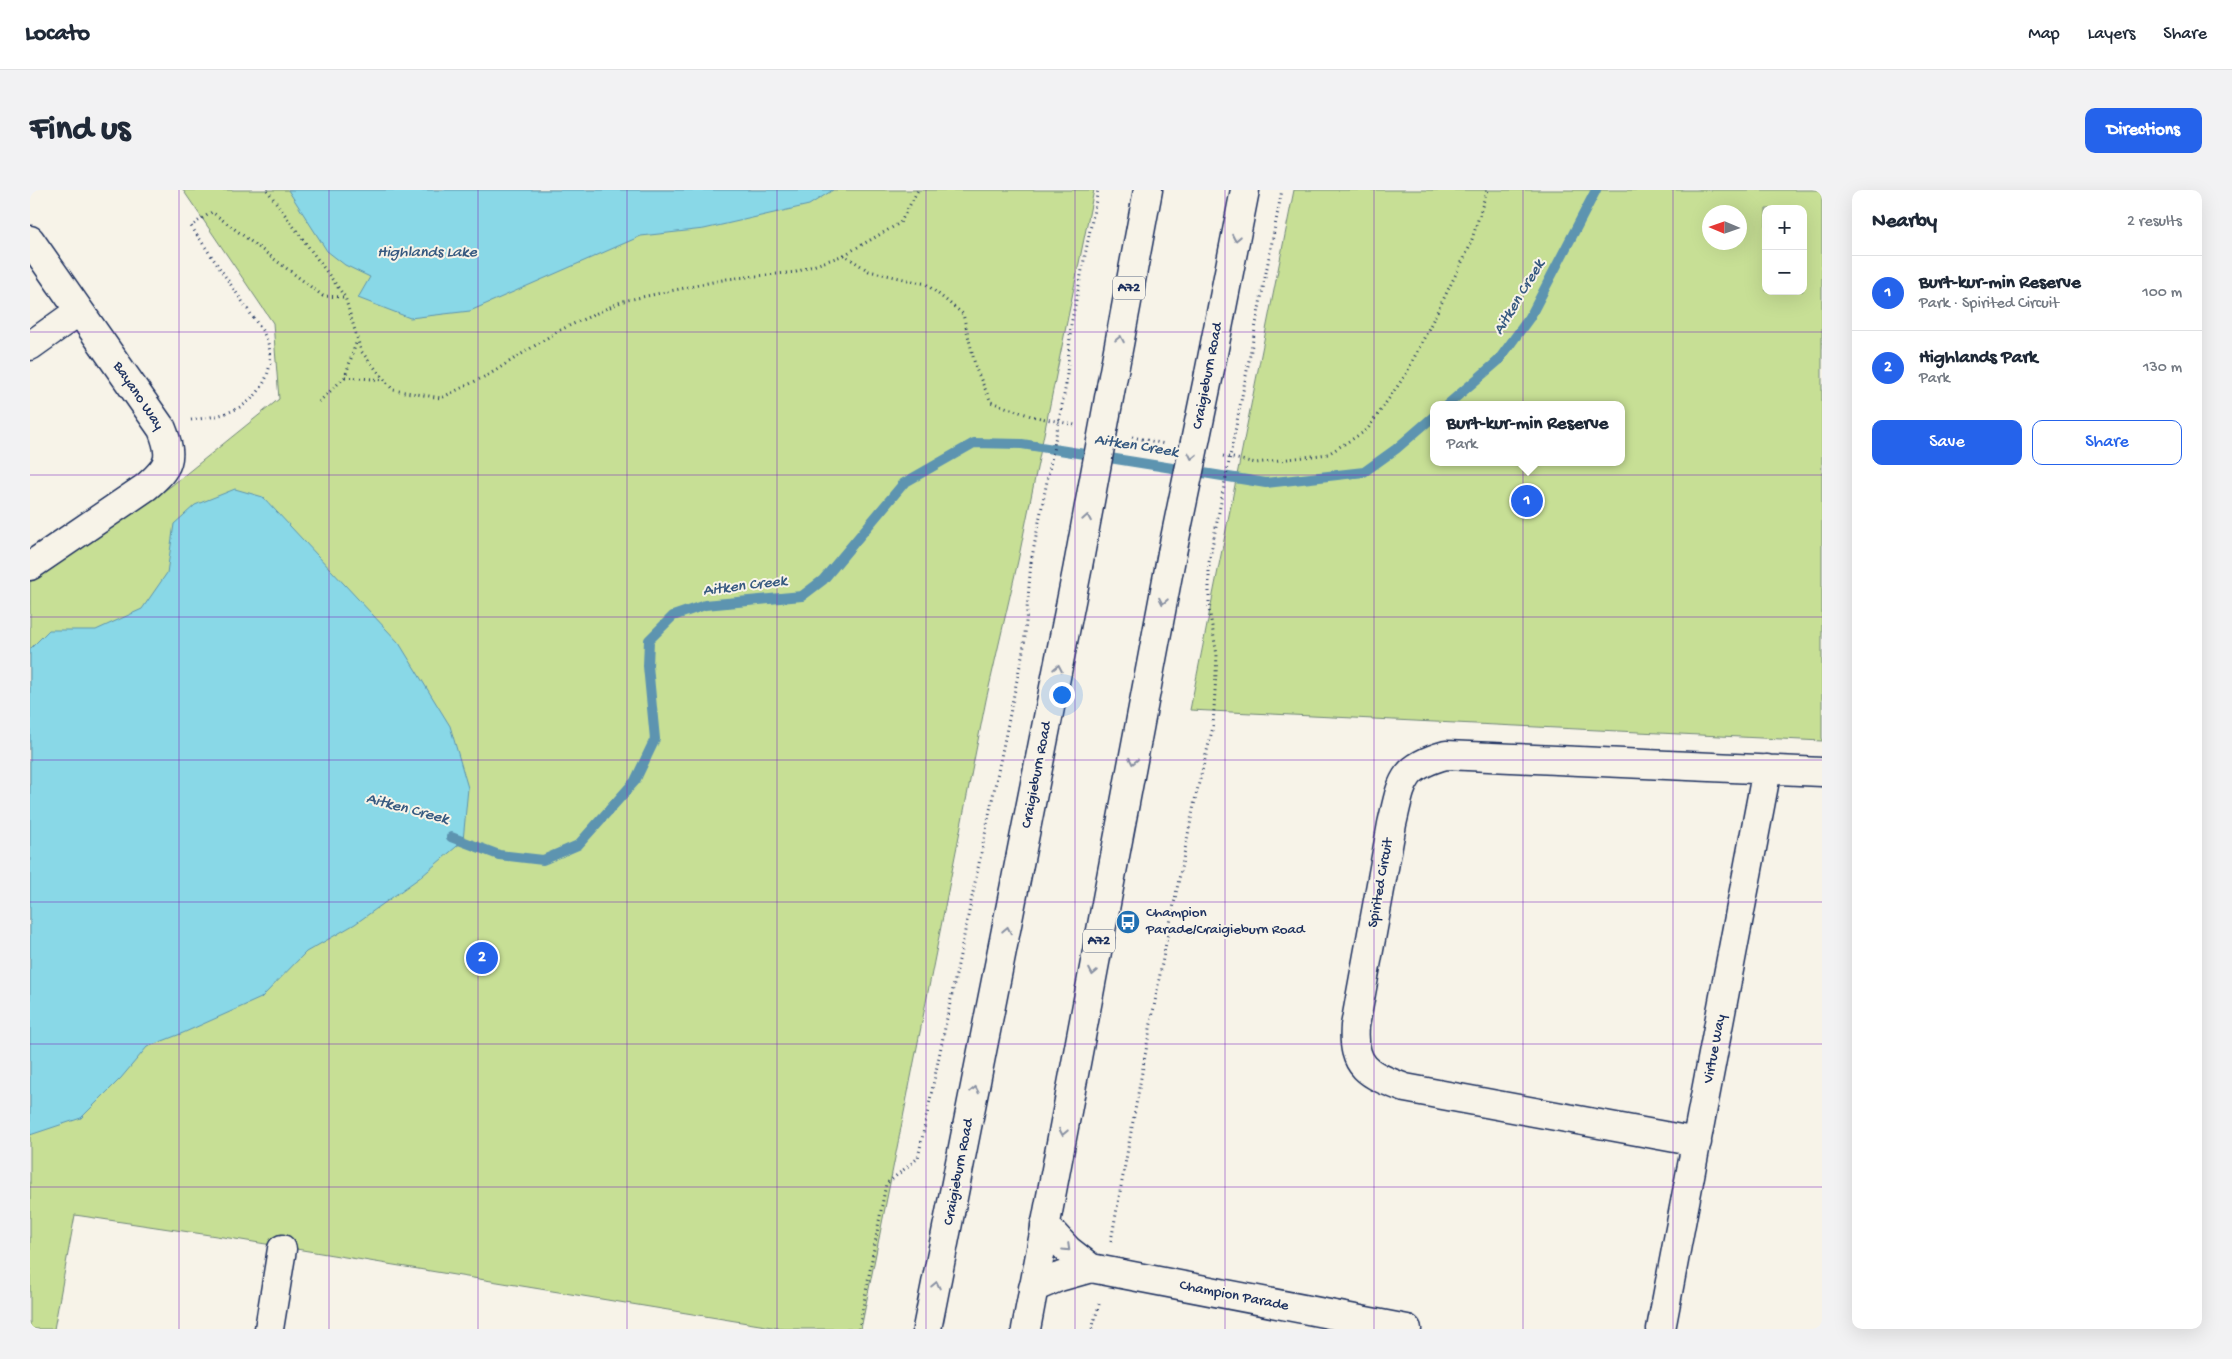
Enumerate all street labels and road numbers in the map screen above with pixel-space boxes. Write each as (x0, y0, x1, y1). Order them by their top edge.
road number: A72 (1113, 276, 1145, 300)
street label: Craigieburn Road (1189, 320, 1227, 431)
street label: Bayano Way (108, 358, 168, 434)
street label: Craigieburn Road (1018, 719, 1056, 830)
street label: Spirited Circuit (1364, 835, 1398, 929)
road number: A72 (1083, 929, 1115, 952)
street label: Virtue Way (1699, 1012, 1731, 1086)
street label: Craigieburn Road (940, 1116, 978, 1227)
street label: Champion Parade (1178, 1277, 1290, 1315)

